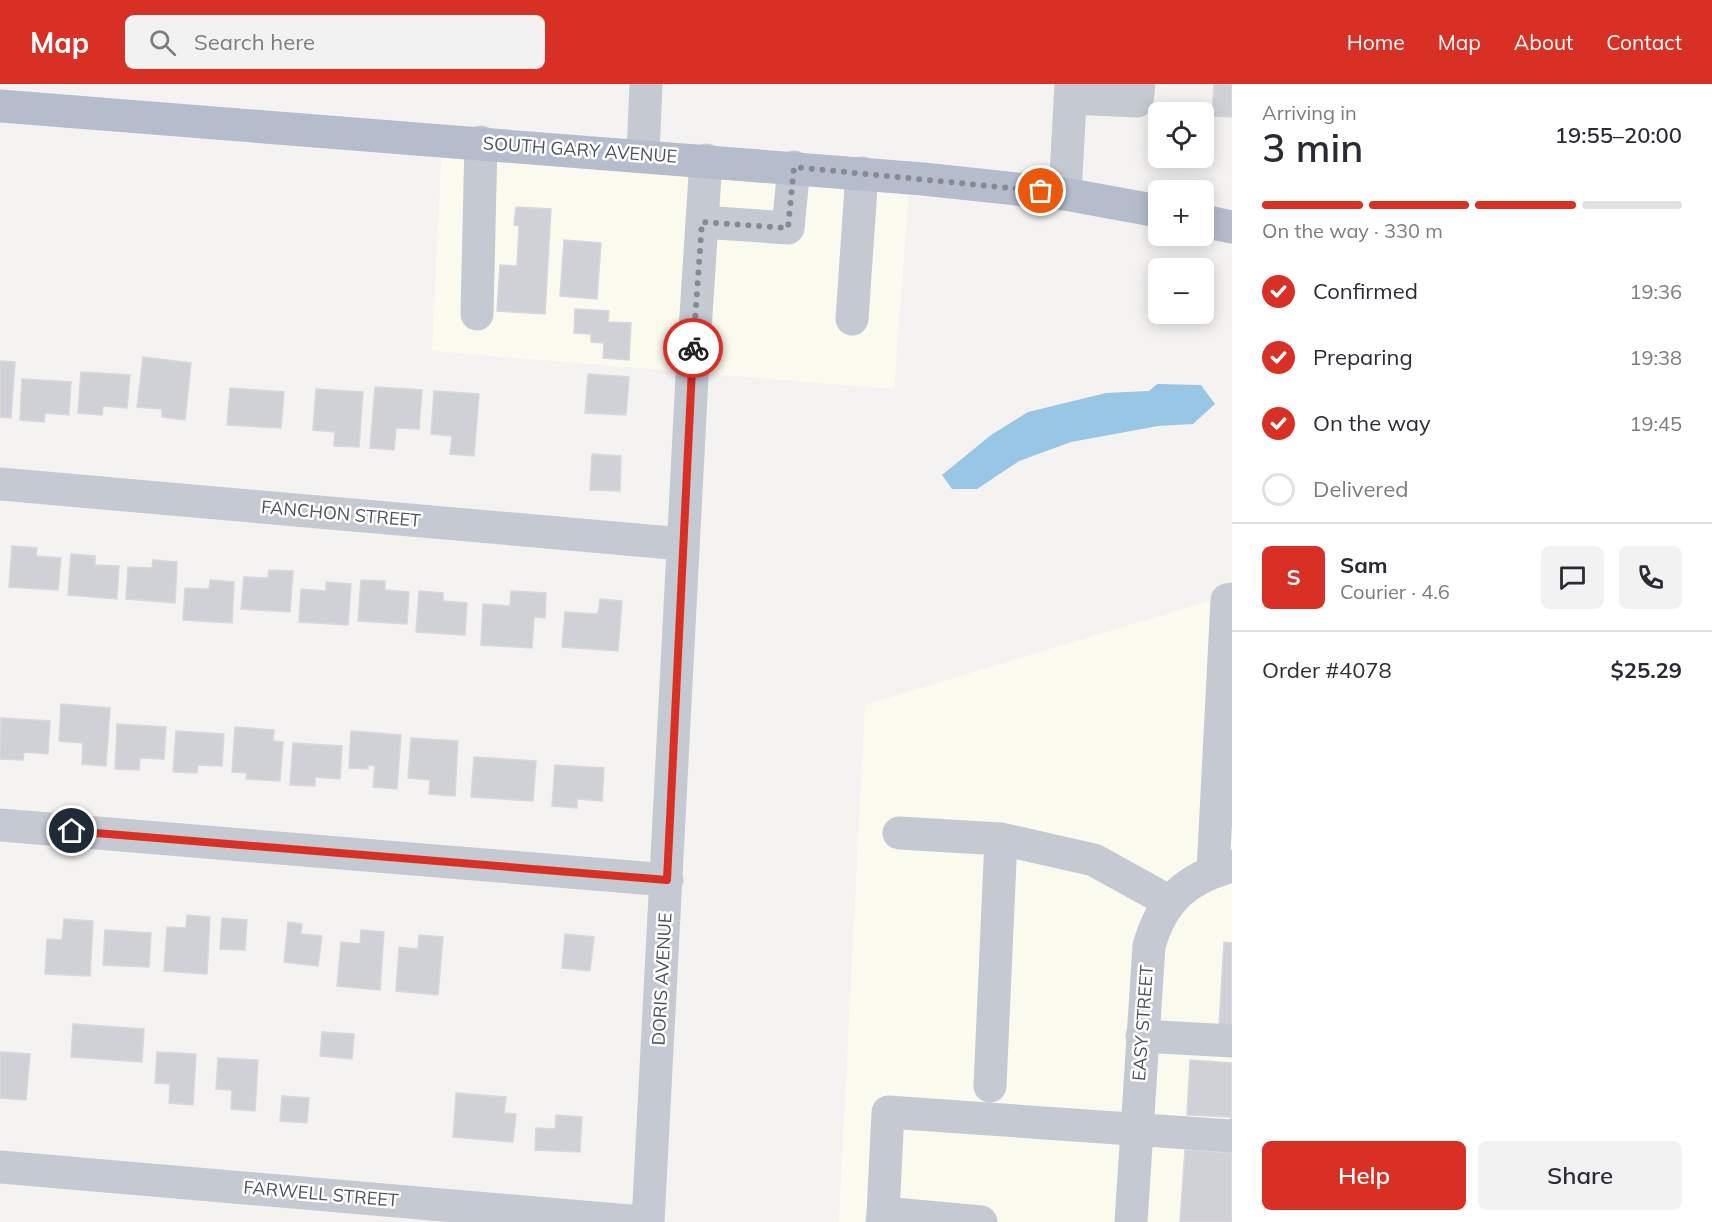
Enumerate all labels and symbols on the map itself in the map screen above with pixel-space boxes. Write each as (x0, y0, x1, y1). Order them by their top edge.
street label: SOUTH GARY AVENUE (482, 131, 678, 168)
pin (1015, 165, 1066, 216)
courier (663, 318, 723, 378)
street label: FANCHON STREET (260, 495, 422, 532)
pin (46, 805, 97, 856)
street label: DORIS AVENUE (647, 912, 676, 1046)
street label: EASY STREET (1127, 964, 1158, 1082)
street label: FARWELL STREET (243, 1175, 400, 1212)

